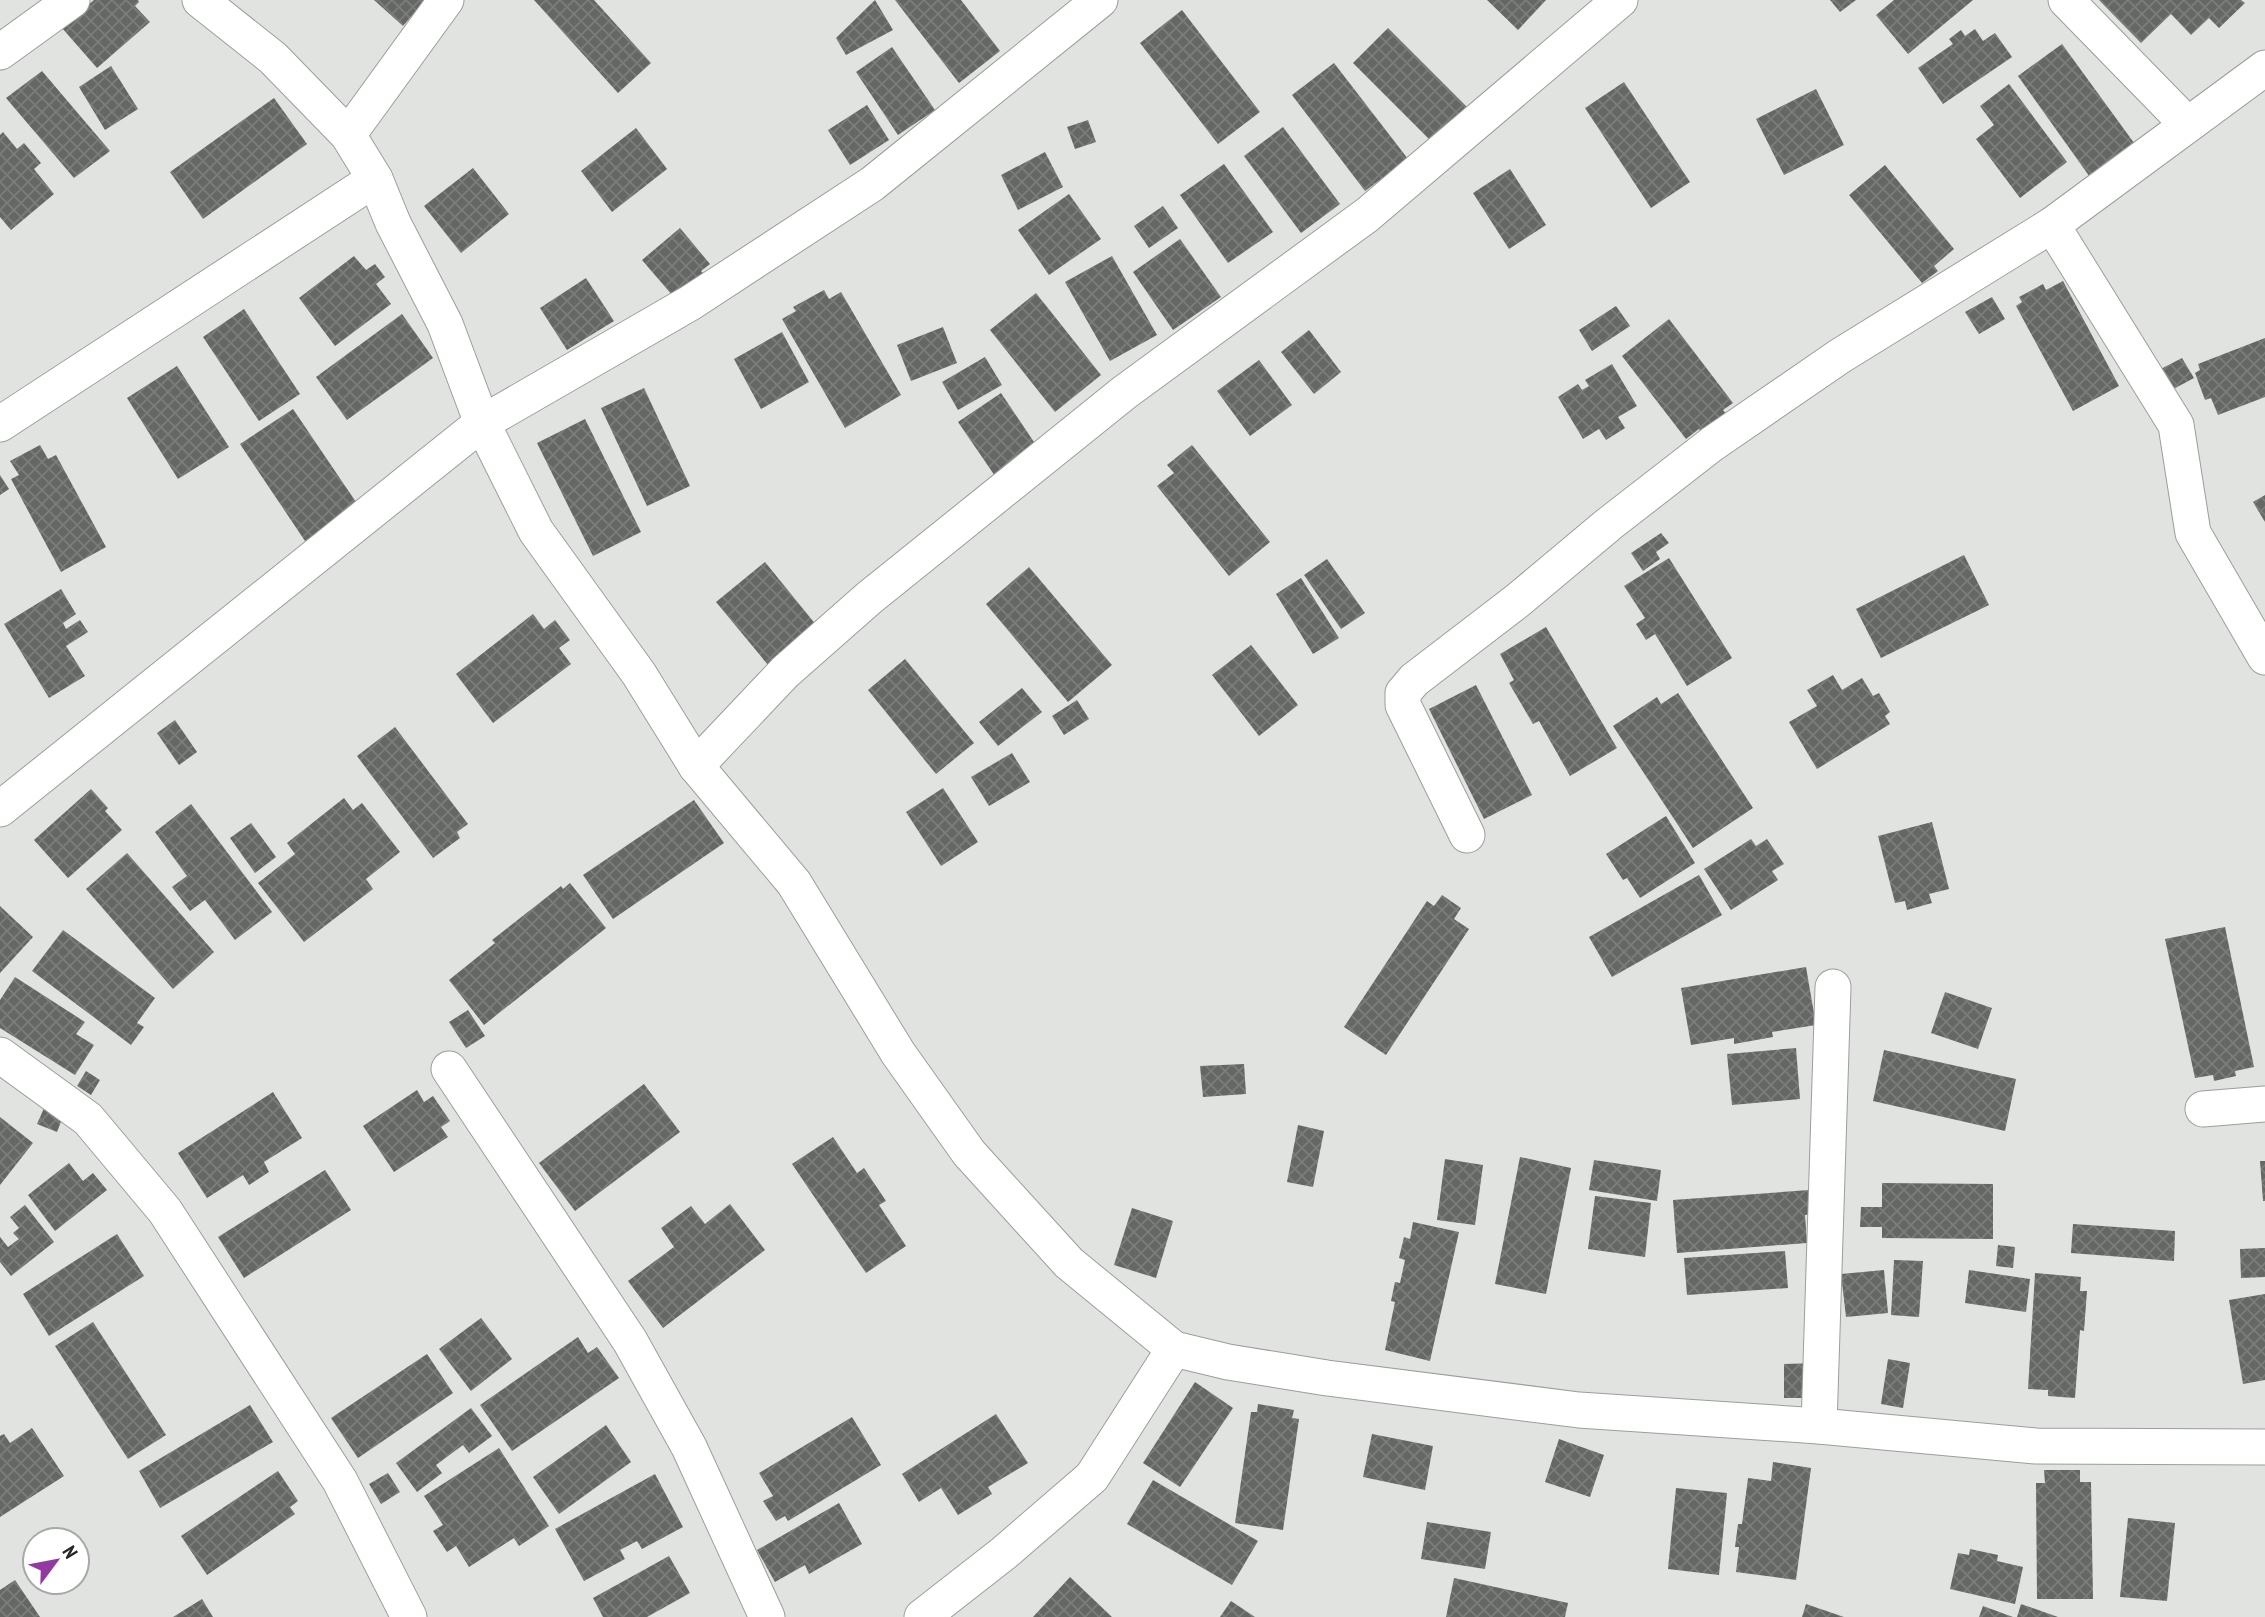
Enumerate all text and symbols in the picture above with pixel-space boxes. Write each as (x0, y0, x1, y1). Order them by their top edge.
north arrow (21, 1526, 91, 1596)
text: N (58, 1541, 83, 1563)

